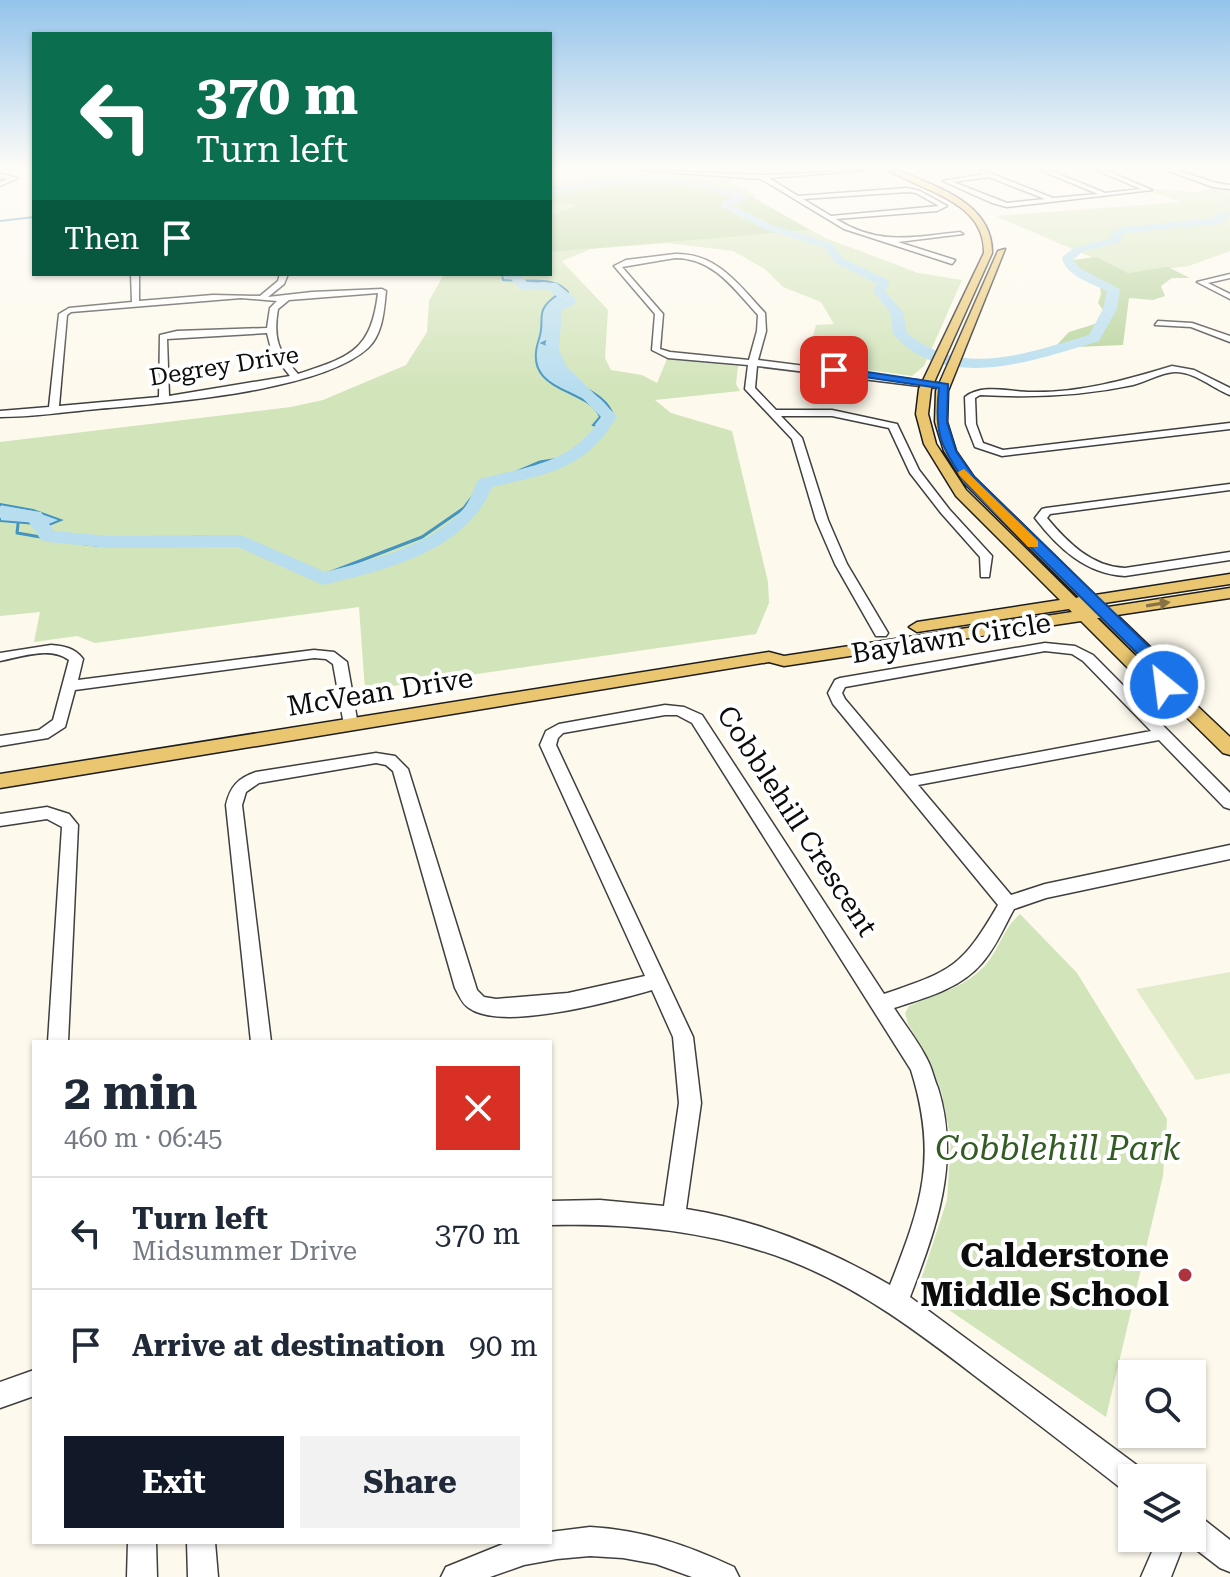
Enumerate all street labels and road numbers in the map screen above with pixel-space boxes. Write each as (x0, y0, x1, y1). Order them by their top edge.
street label: Degrey Drive (147, 340, 301, 392)
street label: Baylawn Circle (849, 606, 1053, 670)
street label: McVean Drive (285, 661, 475, 723)
street label: Cobblehill Crescent (710, 700, 884, 942)

